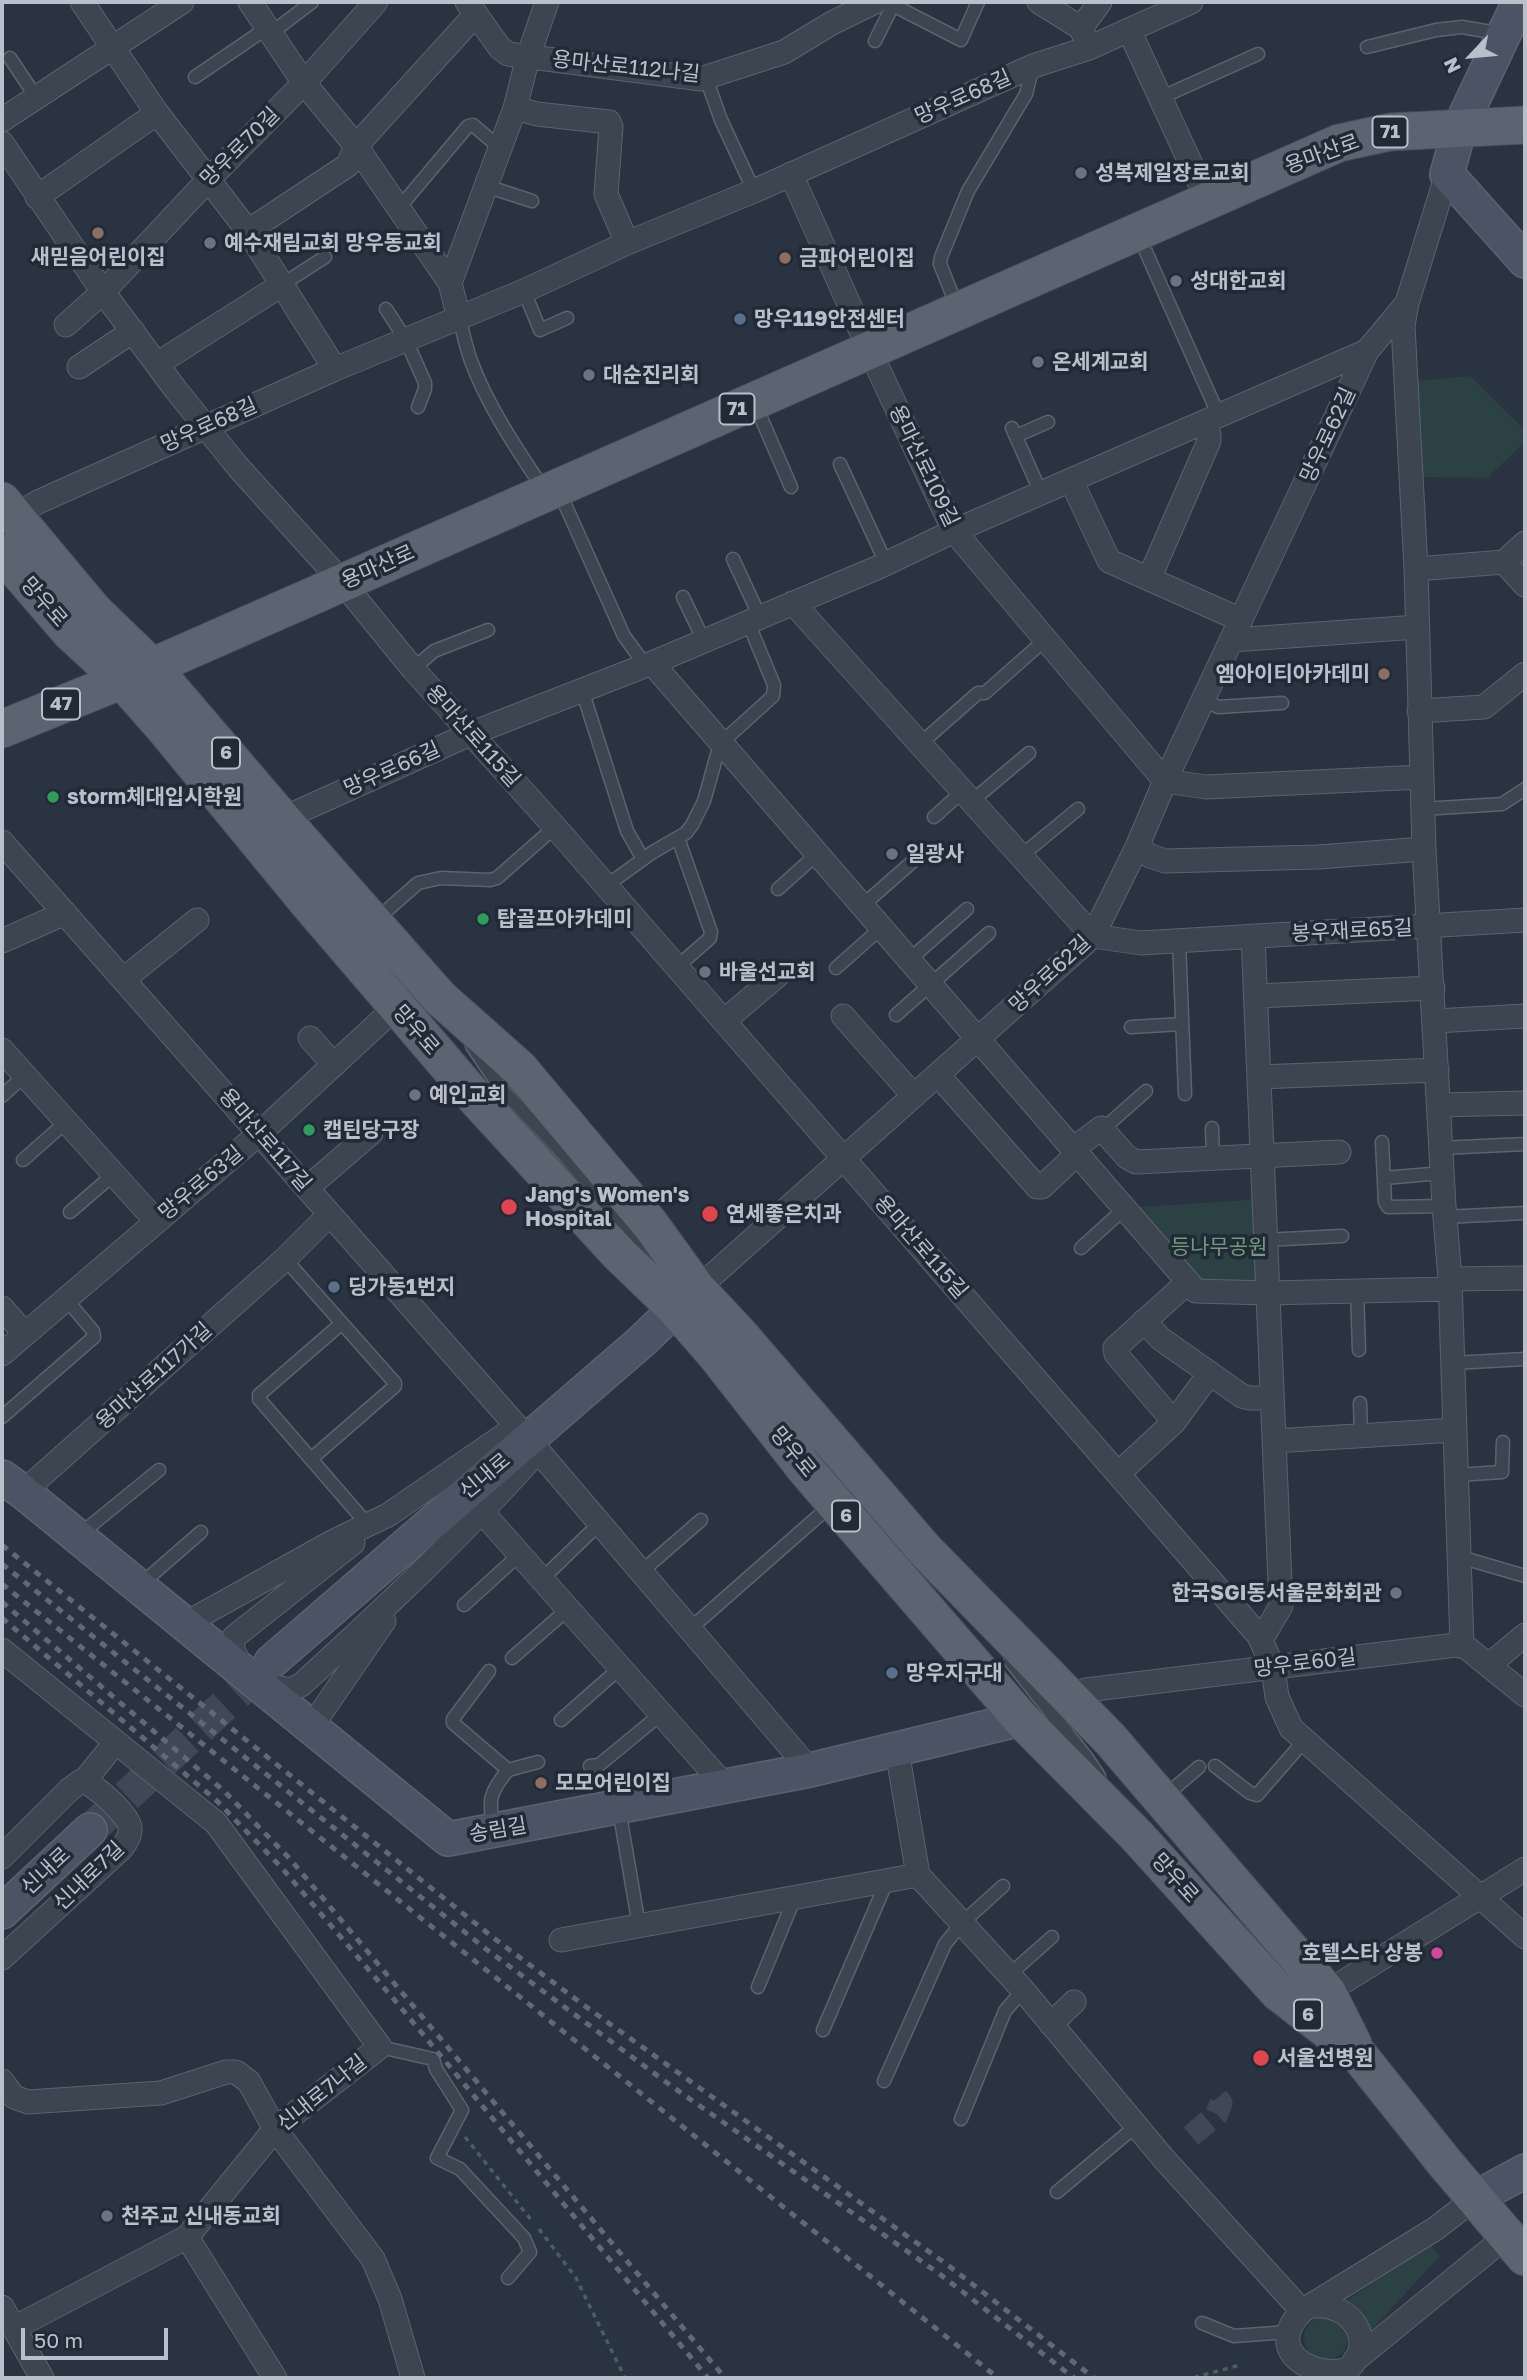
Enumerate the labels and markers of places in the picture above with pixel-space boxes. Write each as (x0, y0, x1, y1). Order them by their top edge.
place label: 성복제일장로교회 (1095, 160, 1250, 186)
marker: 성복제일장로교회 (1073, 165, 1089, 181)
marker: 새믿음어린이집 (90, 225, 106, 241)
place label: 예수재림교회 망우동교회 (224, 230, 442, 256)
marker: 예수재림교회 망우동교회 (202, 235, 218, 251)
place label: 새믿음어린이집 (30, 244, 166, 270)
place label: 금파어린이집 (799, 245, 915, 271)
marker: 금파어린이집 (777, 250, 793, 266)
place label: 성대한교회 (1190, 268, 1287, 294)
marker: 성대한교회 (1168, 273, 1184, 289)
place label: 망우119안전센터 (754, 306, 905, 332)
marker: 망우119안전센터 (732, 311, 748, 327)
place label: 온세계교회 (1052, 349, 1149, 375)
marker: 온세계교회 (1030, 354, 1046, 370)
place label: 대순진리회 (603, 362, 700, 388)
marker: 대순진리회 (581, 367, 597, 383)
place label: 엠아이티아카데미 (1215, 661, 1370, 687)
marker: 엠아이티아카데미 (1376, 666, 1392, 682)
place label: storm체대입시학원 (67, 784, 242, 810)
marker: storm체대입시학원 (45, 789, 61, 805)
place label: 일광사 (906, 841, 964, 867)
marker: 일광사 (884, 846, 900, 862)
place label: 탑골프아카데미 (497, 906, 632, 932)
marker: 탑골프아카데미 (475, 911, 491, 927)
place label: 바울선교회 (719, 959, 816, 985)
marker: 바울선교회 (697, 964, 713, 980)
place label: 예인교회 (429, 1082, 506, 1108)
marker: 예인교회 (407, 1087, 423, 1103)
place label: 캡틴당구장 (323, 1117, 420, 1143)
marker: 캡틴당구장 (301, 1122, 317, 1138)
place label: Jang's Women's Hospital (525, 1182, 689, 1232)
marker: Jang's Women's Hospital (499, 1197, 519, 1217)
place label: 연세좋은치과 (726, 1201, 842, 1227)
marker: 연세좋은치과 (700, 1204, 720, 1224)
place label: 딩가동1번지 (348, 1274, 455, 1300)
marker: 딩가동1번지 (326, 1279, 342, 1295)
place label: 한국SGI동서울문화회관 (1171, 1580, 1382, 1606)
marker: 한국SGI동서울문화회관 (1388, 1585, 1404, 1601)
place label: 망우지구대 (906, 1660, 1003, 1686)
marker: 망우지구대 (884, 1665, 900, 1681)
place label: 모모어린이집 (555, 1770, 671, 1796)
marker: 모모어린이집 (533, 1775, 549, 1791)
place label: 호텔스타 상봉 (1302, 1940, 1423, 1966)
marker: 호텔스타 상봉 (1429, 1945, 1445, 1961)
place label: 서울선병원 (1277, 2045, 1374, 2071)
marker: 서울선병원 (1251, 2048, 1271, 2068)
place label: 천주교 신내동교회 (121, 2203, 281, 2229)
marker: 천주교 신내동교회 (99, 2208, 115, 2224)

